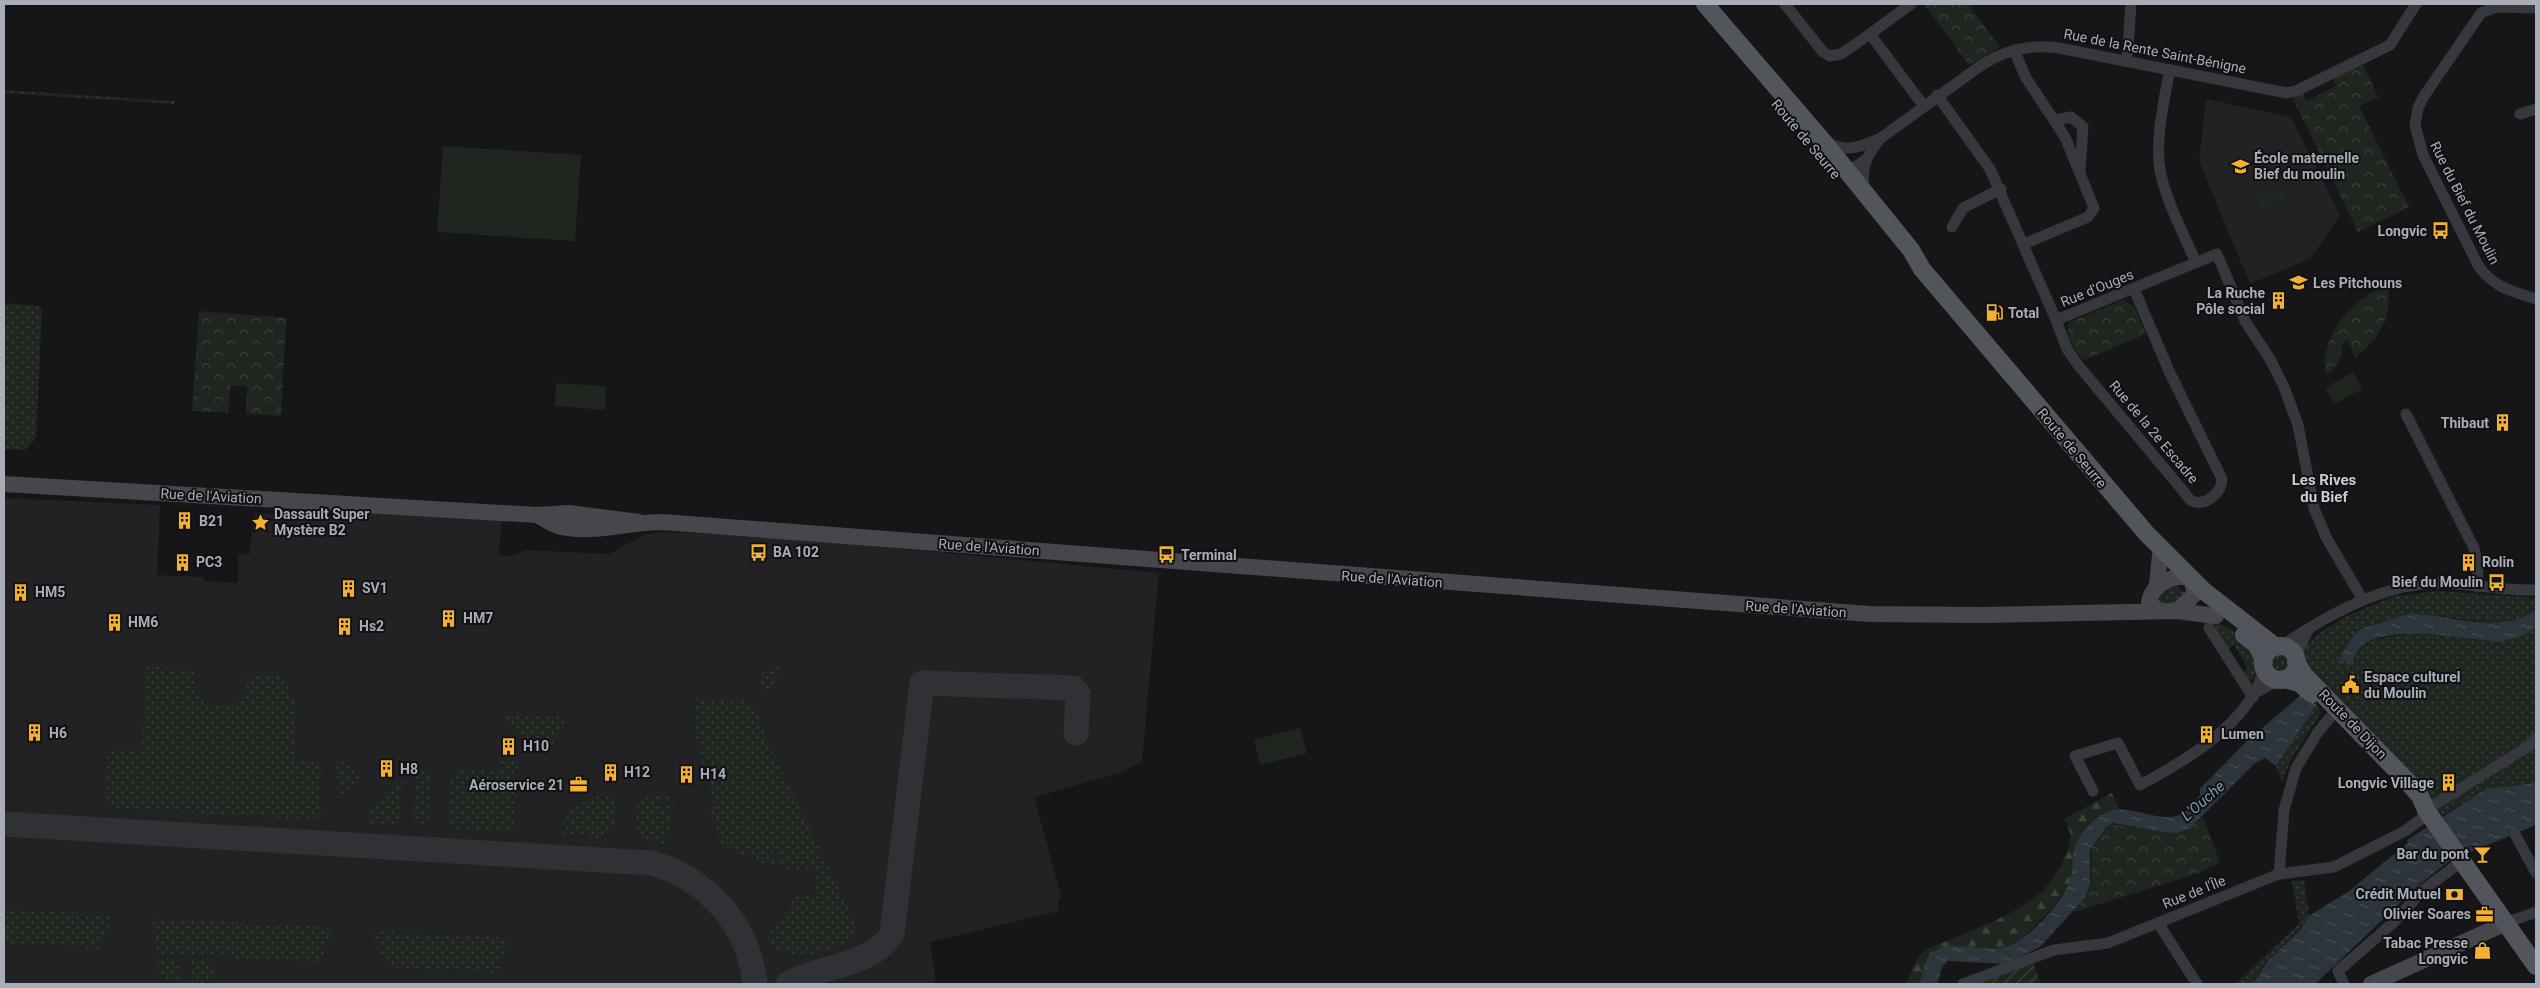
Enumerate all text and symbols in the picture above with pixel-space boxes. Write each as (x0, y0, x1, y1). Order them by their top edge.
street label: Rue de la Rente Saint-Bénigne (2062, 25, 2248, 77)
street label: Route de Seurre (1768, 96, 1844, 182)
street label: Rue du Bief du Moulin (2427, 139, 2503, 267)
place label: École maternelle Bief du moulin (2254, 149, 2360, 182)
school or university icon: École maternelle Bief du moulin (2230, 156, 2250, 176)
bus stop icon: Longvic (2431, 221, 2451, 241)
place label: Longvic (2378, 223, 2427, 239)
street label: Rue d'Ouges (2058, 266, 2136, 310)
school or university icon: Les Pitchouns (2289, 273, 2309, 293)
place label: Les Pitchouns (2313, 275, 2402, 291)
place label: La Ruche Pôle social (2196, 285, 2265, 317)
building icon: La Ruche Pôle social (2269, 291, 2289, 311)
fuel station icon: Total (1984, 303, 2004, 323)
place label: Total (2008, 305, 2039, 321)
street label: Rue de la 2e Escadre (2106, 377, 2202, 487)
street label: Route de Seurre (2034, 405, 2110, 491)
building icon: Thibaut (2493, 413, 2513, 433)
place label: Thibaut (2441, 415, 2489, 431)
district label: Les Rives du Bief (2292, 471, 2357, 506)
street label: Rue de l'Aviation (160, 485, 262, 507)
place label: Dassault Super Mystère B2 (274, 506, 369, 538)
building icon: B21 (175, 511, 195, 531)
place icon: Dassault Super Mystère B2 (250, 512, 270, 532)
place label: B21 (199, 513, 224, 529)
street label: Rue de l'Aviation (938, 535, 1040, 559)
bus stop icon: BA 102 (749, 542, 769, 562)
place label: BA 102 (773, 544, 819, 560)
bus stop icon: Terminal (1157, 545, 1177, 565)
place label: Terminal (1181, 547, 1237, 563)
building icon: PC3 (172, 552, 192, 572)
building icon: Rolin (2458, 552, 2478, 572)
place label: PC3 (196, 554, 222, 570)
place label: Rolin (2482, 554, 2514, 570)
street label: Rue de l'Aviation (1341, 567, 1443, 591)
bus stop icon: Bief du Moulin (2487, 572, 2507, 592)
place label: Bief du Moulin (2392, 574, 2483, 590)
building icon: SV1 (338, 578, 358, 598)
place label: SV1 (362, 580, 388, 596)
building icon: HM5 (11, 582, 31, 602)
place label: HM5 (35, 584, 65, 600)
street label: Rue de l'Aviation (1745, 597, 1847, 621)
building icon: HM7 (439, 608, 459, 628)
place label: HM7 (463, 610, 493, 626)
building icon: HM6 (104, 612, 124, 632)
place label: HM6 (128, 614, 158, 630)
building icon: Hs2 (335, 616, 355, 636)
place label: Hs2 (359, 618, 384, 634)
place label: Espace culturel du Moulin (2364, 669, 2460, 701)
public building icon: Espace culturel du Moulin (2340, 675, 2360, 695)
street label: Route de Dijon (2316, 686, 2390, 762)
building icon: H6 (25, 723, 45, 743)
building icon: Lumen (2197, 724, 2217, 744)
place label: H6 (49, 725, 67, 741)
place label: Lumen (2221, 726, 2264, 742)
building icon: H10 (499, 736, 519, 756)
place label: H10 (523, 738, 549, 754)
building icon: H8 (376, 759, 396, 779)
place label: H8 (400, 761, 418, 777)
building icon: H12 (600, 762, 620, 782)
place label: H12 (624, 764, 650, 780)
building icon: H14 (676, 764, 696, 784)
place label: H14 (700, 766, 726, 782)
building icon: Longvic Village (2438, 773, 2458, 793)
office icon: Aéroservice 21 (568, 775, 588, 795)
place label: Longvic Village (2338, 775, 2434, 791)
place label: Aéroservice 21 (469, 777, 564, 793)
water label: L'Ouche (2178, 777, 2229, 825)
bar icon: Bar du pont (2473, 844, 2493, 864)
place label: Bar du pont (2396, 846, 2469, 862)
street label: Rue de l'Île (2160, 871, 2228, 912)
bank icon: Crédit Mutuel (2445, 884, 2465, 904)
place label: Crédit Mutuel (2356, 886, 2441, 902)
office icon: Olivier Soares (2475, 904, 2495, 924)
place label: Olivier Soares (2383, 906, 2471, 922)
place label: Tabac Presse Longvic (2383, 935, 2468, 967)
shop icon: Tabac Presse Longvic (2472, 941, 2492, 961)

